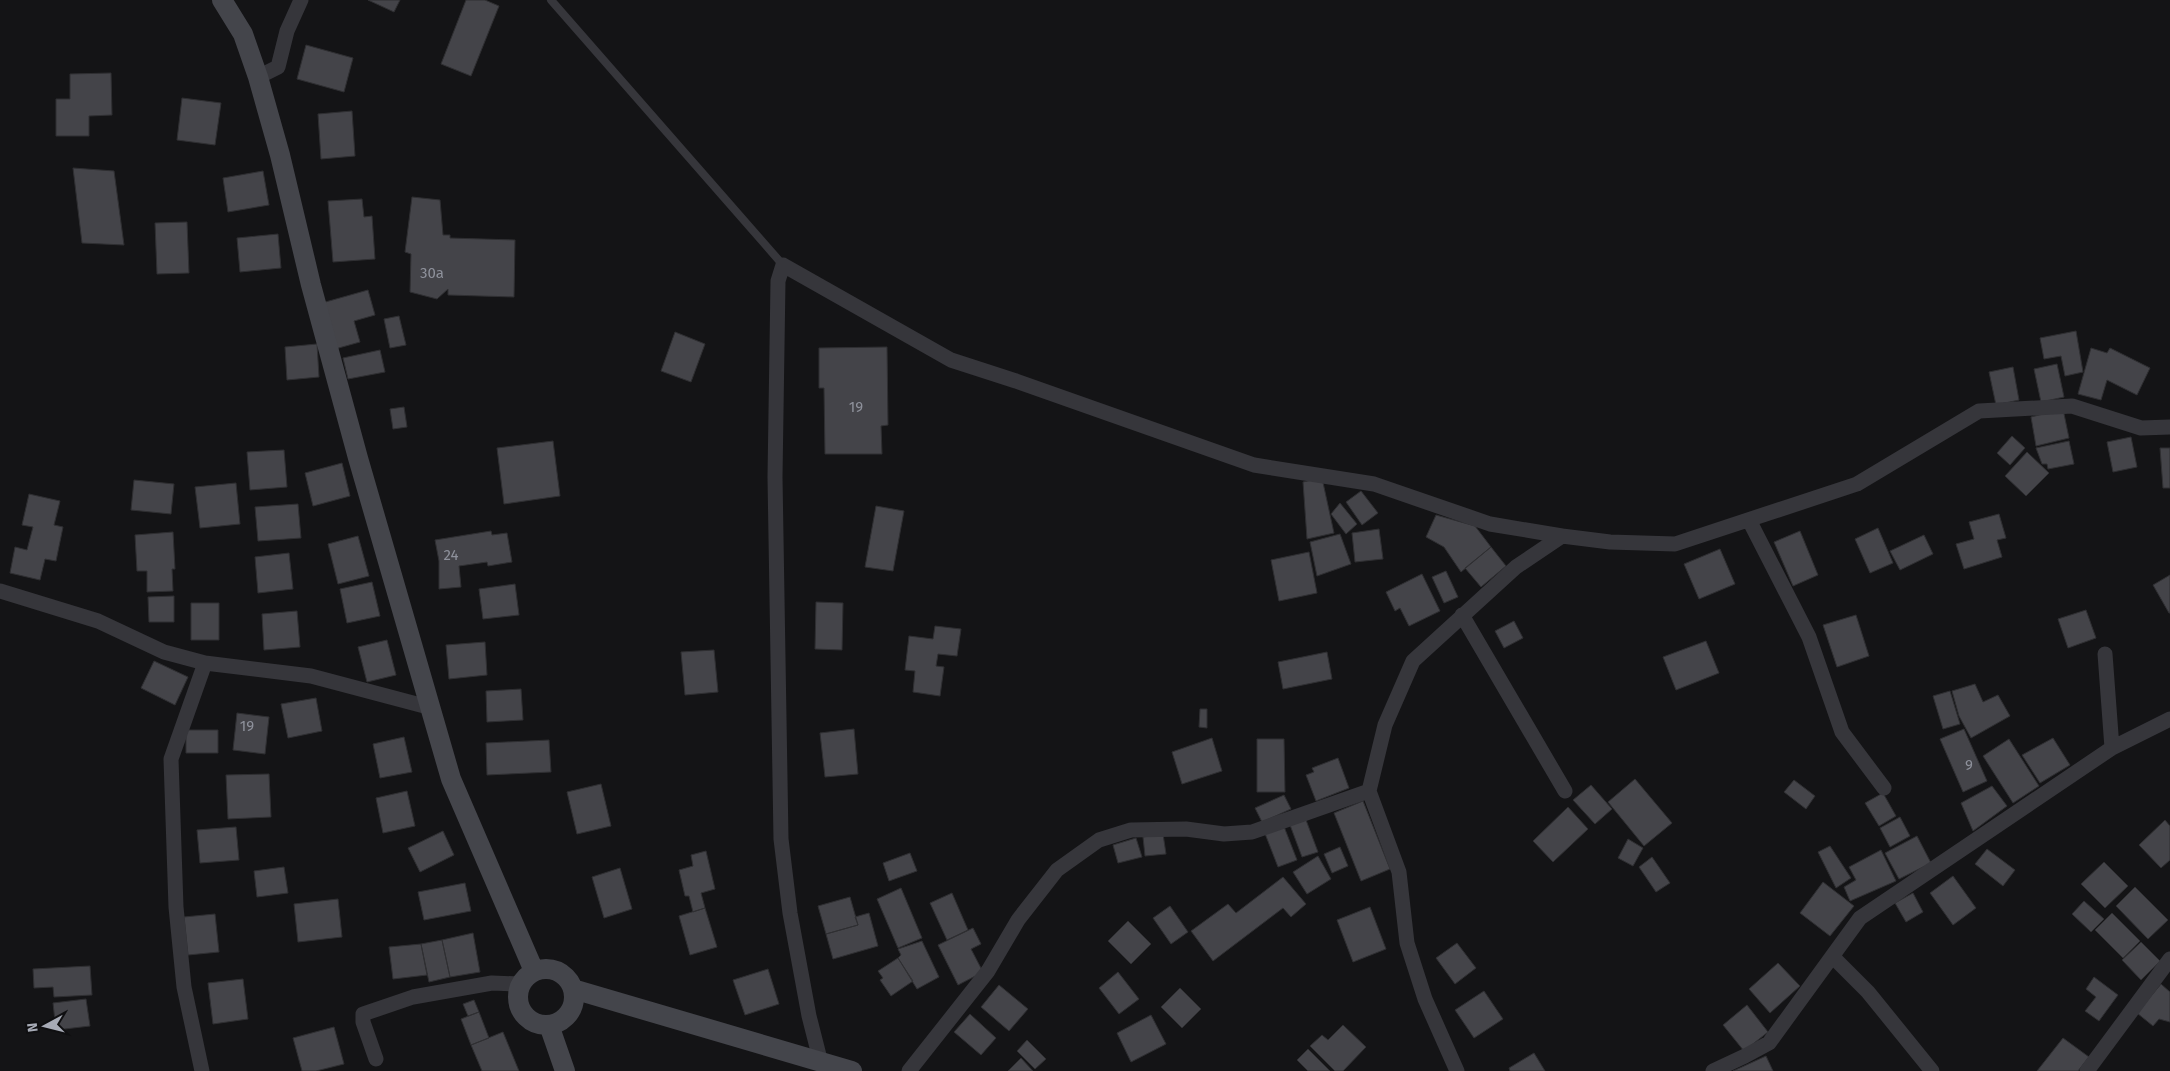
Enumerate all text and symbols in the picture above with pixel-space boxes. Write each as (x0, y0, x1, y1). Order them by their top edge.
house number: 30a (420, 264, 444, 282)
house number: 19 (849, 398, 863, 416)
house number: 24 (443, 546, 459, 564)
house number: 19 (240, 717, 254, 735)
house number: 9 (1965, 756, 1973, 774)
north arrow (20, 1001, 70, 1051)
text: N (24, 1022, 42, 1033)

